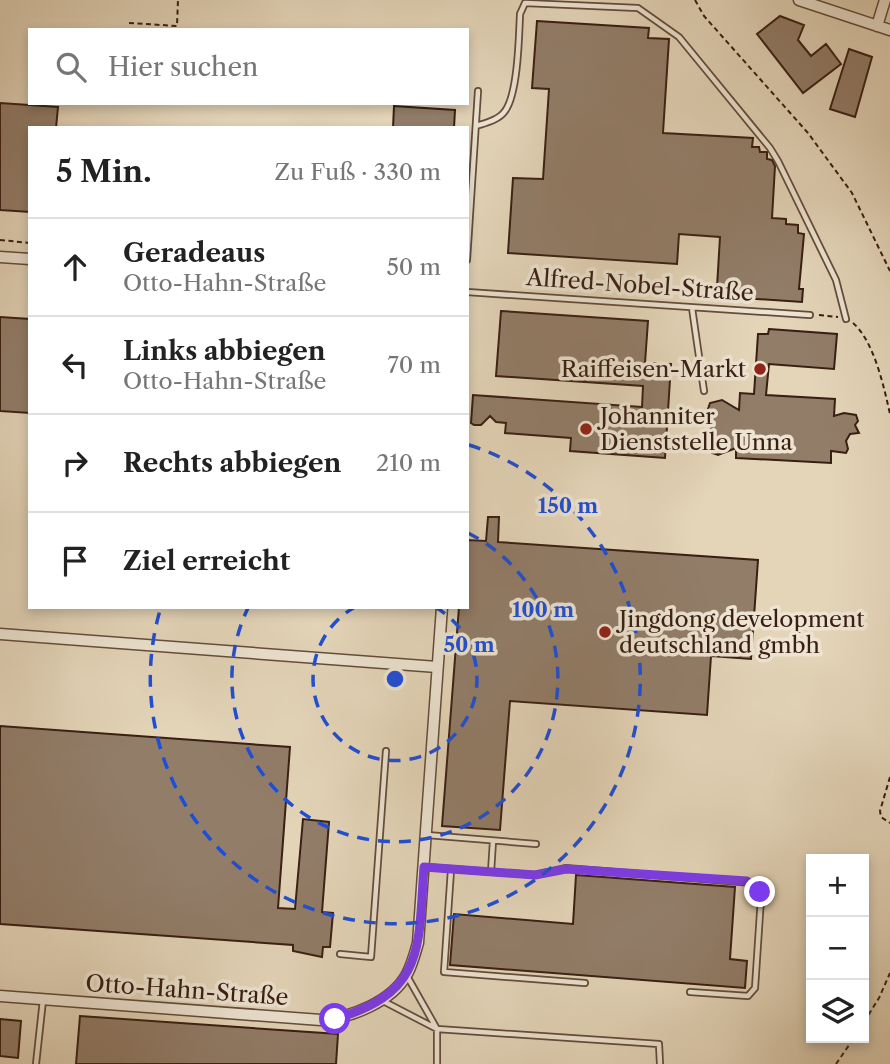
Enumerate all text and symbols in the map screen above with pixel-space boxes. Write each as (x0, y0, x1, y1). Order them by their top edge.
search box (28, 28, 469, 105)
icon: search (52, 48, 90, 86)
text: Hier suchen (108, 51, 258, 83)
text: 5 Min. (56, 153, 152, 190)
text: Zu Fuß · 330 m (275, 158, 441, 186)
text: Geradeaus (123, 237, 265, 269)
icon: ahead (56, 248, 94, 286)
text: 50 m (386, 253, 441, 281)
street label: Alfred-Nobel-Straße (524, 263, 755, 307)
text: Otto-Hahn-Straße (123, 269, 326, 297)
text: Links abbiegen (123, 335, 326, 367)
icon: left (56, 346, 94, 384)
text: 70 m (388, 351, 441, 379)
place label: Raiffeisen-Markt (561, 355, 746, 383)
marker: Raiffeisen-Markt (752, 361, 768, 377)
text: Otto-Hahn-Straße (123, 367, 326, 395)
place label: Johanniter Dienststelle Unna (597, 402, 793, 456)
marker: Johanniter Dienststelle Unna (578, 421, 594, 437)
icon: right (56, 444, 94, 482)
text: Rechts abbiegen (123, 447, 341, 479)
text: 210 m (376, 449, 441, 477)
text: 150 m (538, 493, 598, 518)
icon: arrive (56, 542, 94, 580)
text: Ziel erreicht (123, 545, 290, 577)
text: 100 m (512, 597, 574, 622)
place label: Jingdong development deutschland gmbh (616, 605, 864, 659)
marker: Jingdong development deutschland gmbh (597, 624, 613, 640)
text: 50 m (443, 632, 495, 657)
centre of rings (383, 667, 407, 691)
map controls (806, 854, 869, 1043)
button: + (806, 854, 869, 917)
route end (744, 876, 775, 907)
button: − (806, 917, 869, 980)
street label: Otto-Hahn-Straße (85, 969, 289, 1011)
button: layers (806, 980, 869, 1043)
route start (319, 1003, 350, 1034)

